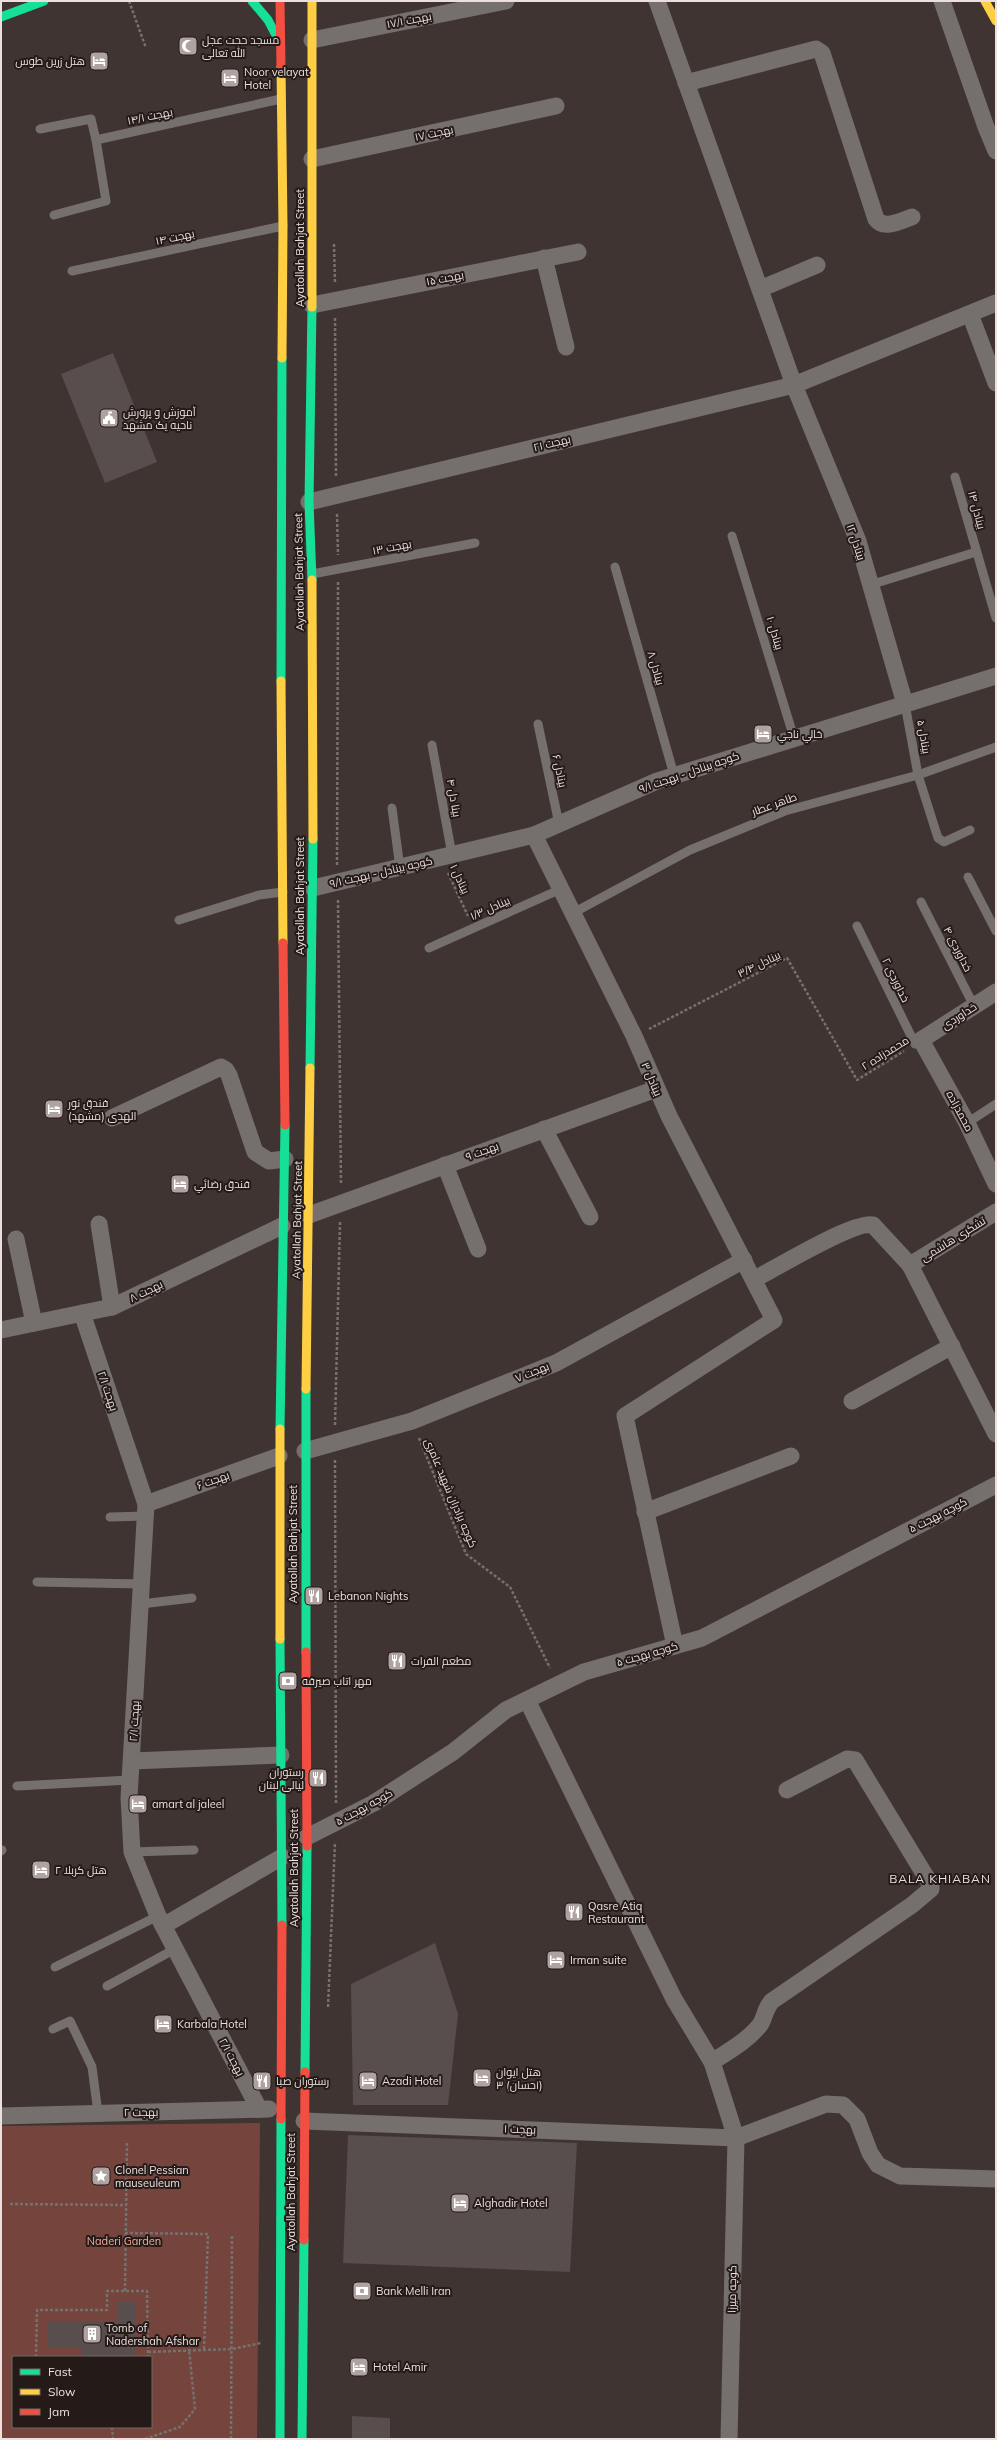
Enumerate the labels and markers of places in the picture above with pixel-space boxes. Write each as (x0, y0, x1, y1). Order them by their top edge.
place label: مسجد حجت عجل الله تعالی (202, 33, 279, 60)
mosque icon: مسجد حجت عجل الله تعالی (177, 35, 199, 57)
hotel icon: هتل زرین طوس (88, 50, 110, 72)
place label: هتل زرین طوس (15, 54, 85, 68)
place label: Noor velayat Hotel (244, 65, 309, 92)
hotel icon: Noor velayat Hotel (219, 67, 241, 89)
place label: آموزش و پرورش ناحیه یک مشهد (123, 405, 196, 432)
public building icon: آموزش و پرورش ناحیه یک مشهد (98, 407, 120, 429)
hotel icon: خالي ناجي (752, 723, 774, 745)
place label: خالي ناجي (777, 727, 822, 743)
place label: فندق نور الهدى (مشهد) (67, 1096, 137, 1123)
hotel icon: فندق نور الهدى (مشهد) (43, 1098, 65, 1120)
hotel icon: فندق رضائي (169, 1173, 191, 1195)
place label: فندق رضائي (194, 1177, 250, 1193)
restaurant icon: Lebanon Nights (303, 1585, 325, 1607)
place label: Lebanon Nights (328, 1589, 408, 1603)
restaurant icon: مطعم الفرات (386, 1650, 408, 1672)
place label: مطعم الفرات (411, 1654, 471, 1669)
bank icon: مهر اتاب صيرفه (277, 1670, 299, 1692)
place label: مهر اتاب صيرفه (302, 1674, 372, 1688)
place label: رستوران لیالی لبنان (259, 1765, 304, 1792)
restaurant icon: رستوران لیالی لبنان (307, 1767, 329, 1789)
hotel icon: amart al jaleel (127, 1793, 149, 1815)
place label: amart al jaleel (152, 1797, 224, 1811)
hotel icon: هتل کربلا ۲ (30, 1859, 52, 1881)
place label: هتل کربلا ۲ (55, 1863, 107, 1877)
place label: Qasre Atiq Restaurant (588, 1899, 645, 1926)
restaurant icon: Qasre Atiq Restaurant (563, 1901, 585, 1923)
hotel icon: Irman suite (545, 1949, 567, 1971)
place label: Irman suite (570, 1953, 627, 1967)
hotel icon: Karbala Hotel (152, 2013, 174, 2035)
place label: Karbala Hotel (177, 2017, 247, 2031)
place label: هتل ایوان ۳ (احسان) (496, 2065, 542, 2092)
hotel icon: هتل ایوان ۳ (احسان) (471, 2067, 493, 2089)
restaurant icon: رستوران صبا (251, 2070, 273, 2092)
hotel icon: Azadi Hotel (357, 2070, 379, 2092)
place label: رستوران صبا (276, 2074, 329, 2088)
place label: Azadi Hotel (382, 2074, 441, 2088)
place label: Clonel Pessian mauseuleum (115, 2163, 189, 2190)
place icon: Clonel Pessian mauseuleum (90, 2165, 112, 2187)
hotel icon: Alghadir Hotel (449, 2192, 471, 2214)
place label: Alghadir Hotel (474, 2196, 548, 2210)
bank icon: Bank Melli Iran (351, 2280, 373, 2302)
place label: Bank Melli Iran (376, 2284, 451, 2298)
place label: Tomb of Nadershah Afshar (106, 2321, 199, 2348)
building icon: Tomb of Nadershah Afshar (81, 2323, 103, 2345)
hotel icon: Hotel Amir (348, 2356, 370, 2378)
place label: Hotel Amir (373, 2360, 427, 2374)

